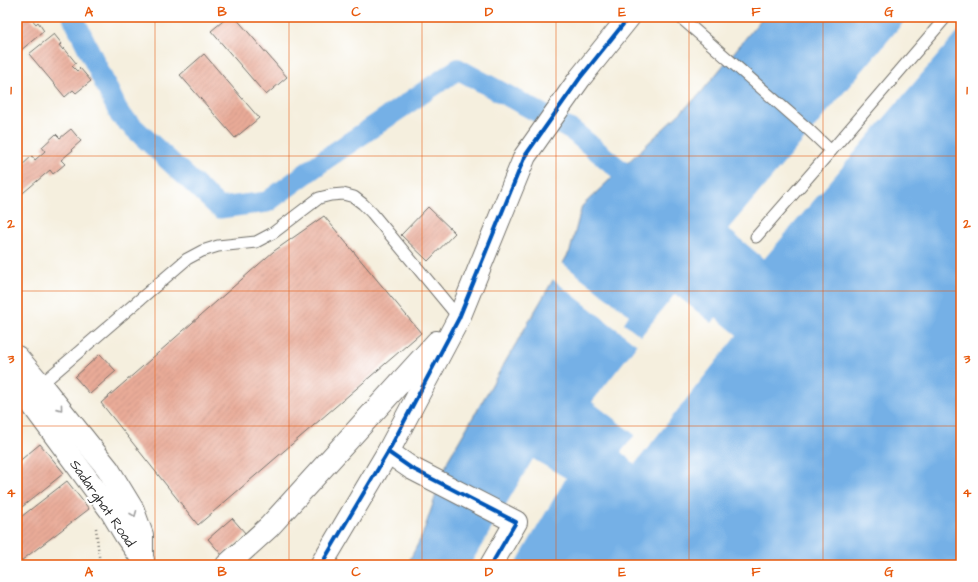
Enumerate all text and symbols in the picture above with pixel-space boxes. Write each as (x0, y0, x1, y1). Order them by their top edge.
text: A (85, 3, 94, 21)
text: B (217, 3, 227, 21)
text: C (351, 3, 361, 21)
text: D (485, 3, 494, 21)
text: E (618, 3, 626, 21)
text: F (751, 3, 761, 21)
text: G (884, 3, 894, 21)
text: 1 (10, 81, 12, 99)
text: 1 (966, 81, 968, 99)
text: 2 (6, 215, 15, 233)
text: 2 (962, 215, 971, 233)
text: 3 (7, 350, 15, 368)
text: 3 (963, 350, 971, 368)
one-way arrow (55, 404, 62, 411)
street label: Sadarghat Road (64, 456, 140, 551)
text: 4 (7, 484, 16, 502)
text: 4 (963, 484, 972, 502)
one-way arrow (129, 510, 137, 518)
text: A (85, 563, 94, 581)
text: B (217, 563, 227, 581)
text: C (351, 563, 361, 581)
text: D (485, 563, 494, 581)
text: E (618, 563, 626, 581)
text: F (751, 563, 761, 581)
text: G (884, 563, 894, 581)

